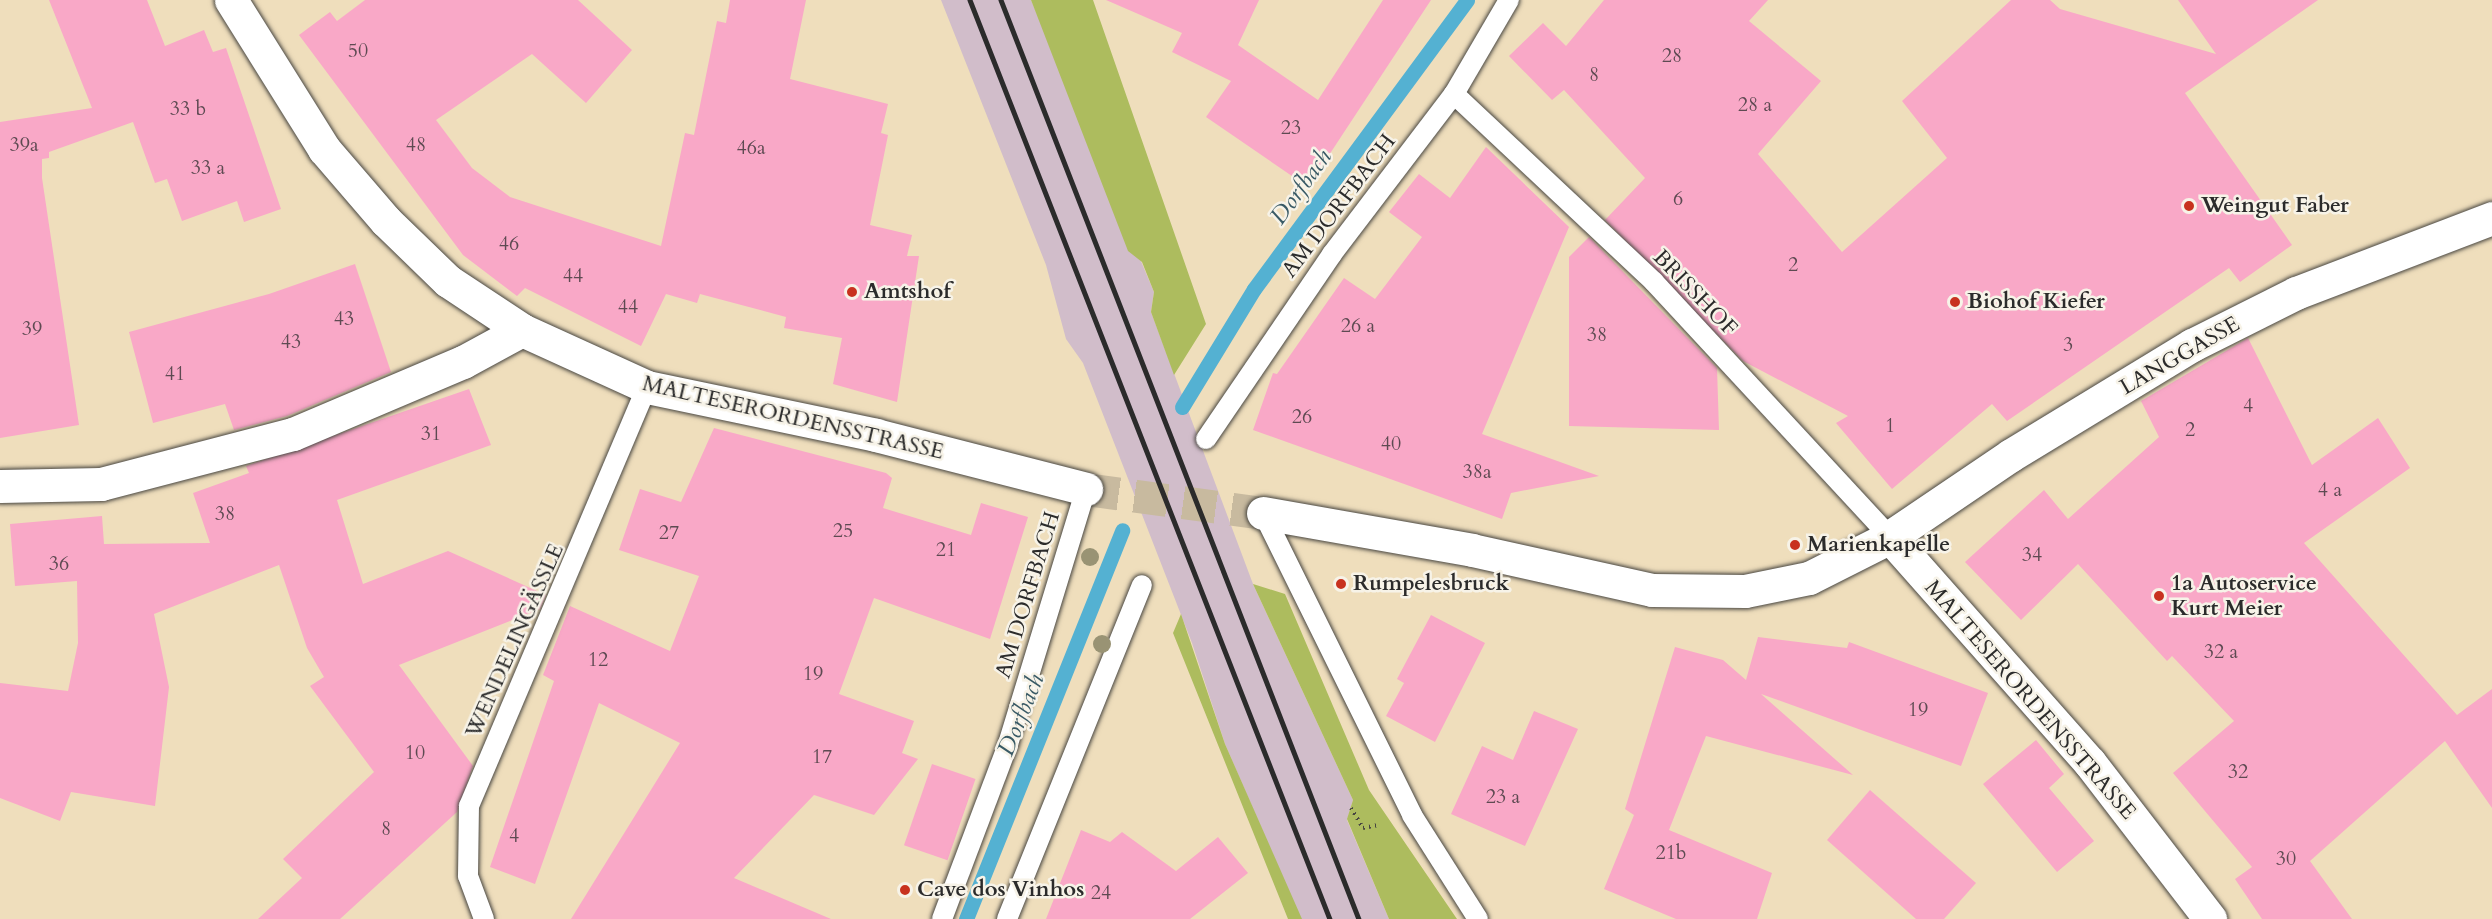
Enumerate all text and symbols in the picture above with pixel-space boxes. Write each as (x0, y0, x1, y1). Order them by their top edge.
house number: 50 (348, 38, 368, 62)
house number: 28 (1662, 43, 1682, 67)
house number: 8 (1589, 62, 1599, 86)
house number: 28 a (1738, 92, 1772, 116)
house number: 33 b (170, 96, 206, 120)
house number: 23 (1281, 115, 1301, 139)
street label: AM DORFBACH (1276, 129, 1402, 283)
house number: 39a (9, 132, 39, 156)
house number: 48 (406, 132, 426, 156)
house number: 46a (736, 135, 766, 159)
water label: Dorfbach (1264, 144, 1338, 230)
house number: 33 a (191, 155, 225, 179)
house number: 6 (1673, 186, 1683, 210)
place label: Weingut Faber (2201, 193, 2349, 219)
marker: Weingut Faber (2182, 199, 2196, 213)
house number: 46 (499, 231, 519, 255)
street label: BRISSHOF (1647, 244, 1743, 342)
house number: 2 (1788, 252, 1798, 276)
house number: 44 (563, 263, 583, 287)
place label: Amtshof (864, 279, 951, 305)
marker: Amtshof (845, 285, 859, 299)
place label: Biohof Kiefer (1967, 289, 2105, 315)
house number: 44 (618, 294, 638, 318)
marker: Biohof Kiefer (1948, 295, 1962, 309)
house number: 43 (334, 306, 354, 330)
street label: LANGGASSE (2115, 311, 2245, 401)
house number: 26 a (1341, 313, 1375, 337)
house number: 39 (22, 316, 42, 340)
house number: 38 (1587, 322, 1607, 346)
house number: 43 (281, 329, 301, 353)
house number: 3 (2063, 332, 2073, 356)
house number: 41 (165, 361, 185, 385)
street label: MALTESERORDENSSTRASSE (640, 370, 946, 466)
house number: 4 (2243, 393, 2253, 417)
house number: 26 (1292, 404, 1312, 428)
house number: 1 (1885, 413, 1895, 437)
house number: 2 (2185, 417, 2195, 441)
house number: 31 (421, 421, 441, 445)
house number: 40 (1381, 431, 1401, 455)
house number: 38a (1462, 459, 1492, 483)
house number: 4 a (2318, 477, 2342, 501)
house number: 38 (215, 501, 235, 525)
street label: AM DORFBACH (990, 509, 1066, 681)
house number: 25 (833, 518, 853, 542)
house number: 27 (659, 520, 679, 544)
place label: Marienkapelle (1807, 532, 1950, 558)
house number: 21 (936, 537, 956, 561)
marker: Marienkapelle (1788, 538, 1802, 552)
street label: WENDELINGÄSSLE (460, 540, 570, 742)
house number: 34 (2022, 542, 2042, 566)
house number: 36 (49, 551, 69, 575)
place label: 1a Autoservice Kurt Meier (2171, 570, 2317, 622)
place label: Rumpelesbruck (1353, 571, 1509, 597)
street label: MALTESERORDENSSTRASSE (1919, 575, 2141, 825)
marker: Rumpelesbruck (1334, 577, 1348, 591)
marker: 1a Autoservice Kurt Meier (2152, 589, 2166, 603)
house number: 32 a (2204, 639, 2238, 663)
house number: 12 (588, 647, 608, 671)
house number: 19 (803, 661, 823, 685)
water label: Dorfbach (992, 670, 1050, 760)
house number: 19 (1908, 697, 1928, 721)
house number: 10 (405, 740, 425, 764)
house number: 17 (812, 744, 832, 768)
house number: 32 (2228, 759, 2248, 783)
house number: 23 a (1486, 784, 1520, 808)
house number: 8 (381, 816, 391, 840)
house number: 4 (509, 823, 519, 847)
house number: 21b (1655, 840, 1687, 864)
house number: 30 (2276, 846, 2296, 870)
place label: Cave dos Vinhos (917, 877, 1084, 903)
house number: 24 (1091, 880, 1111, 904)
marker: Cave dos Vinhos (898, 883, 912, 897)

